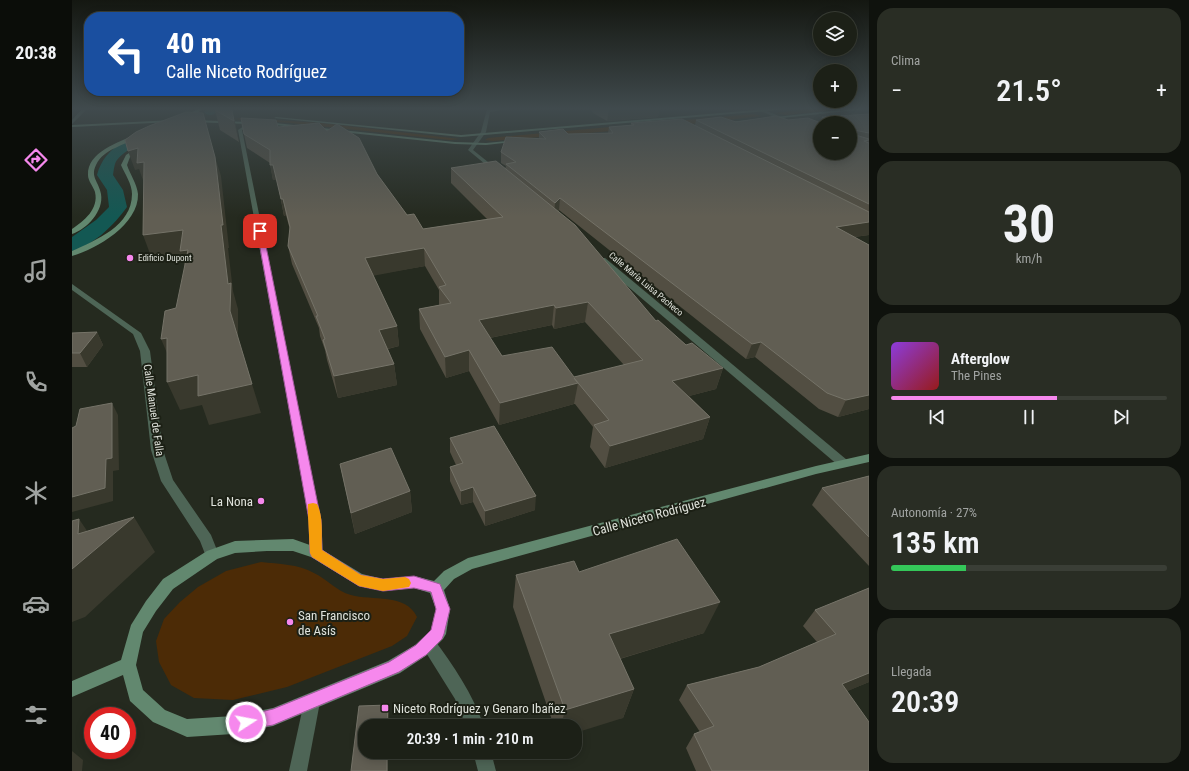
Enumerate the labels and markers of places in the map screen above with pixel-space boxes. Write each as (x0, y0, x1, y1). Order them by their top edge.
pin (243, 214, 277, 248)
marker: Edificio Dupont (125, 253, 135, 263)
place label: Edificio Dupont (138, 253, 192, 263)
place label: La Nona (211, 494, 253, 509)
marker: La Nona (256, 496, 266, 506)
place label: San Francisco de Asís (298, 608, 370, 638)
marker: San Francisco de Asís (285, 617, 295, 627)
place label: Niceto Rodríguez y Genaro Ibañez (393, 701, 566, 716)
marker: Niceto Rodríguez y Genaro Ibañez (380, 703, 390, 713)

